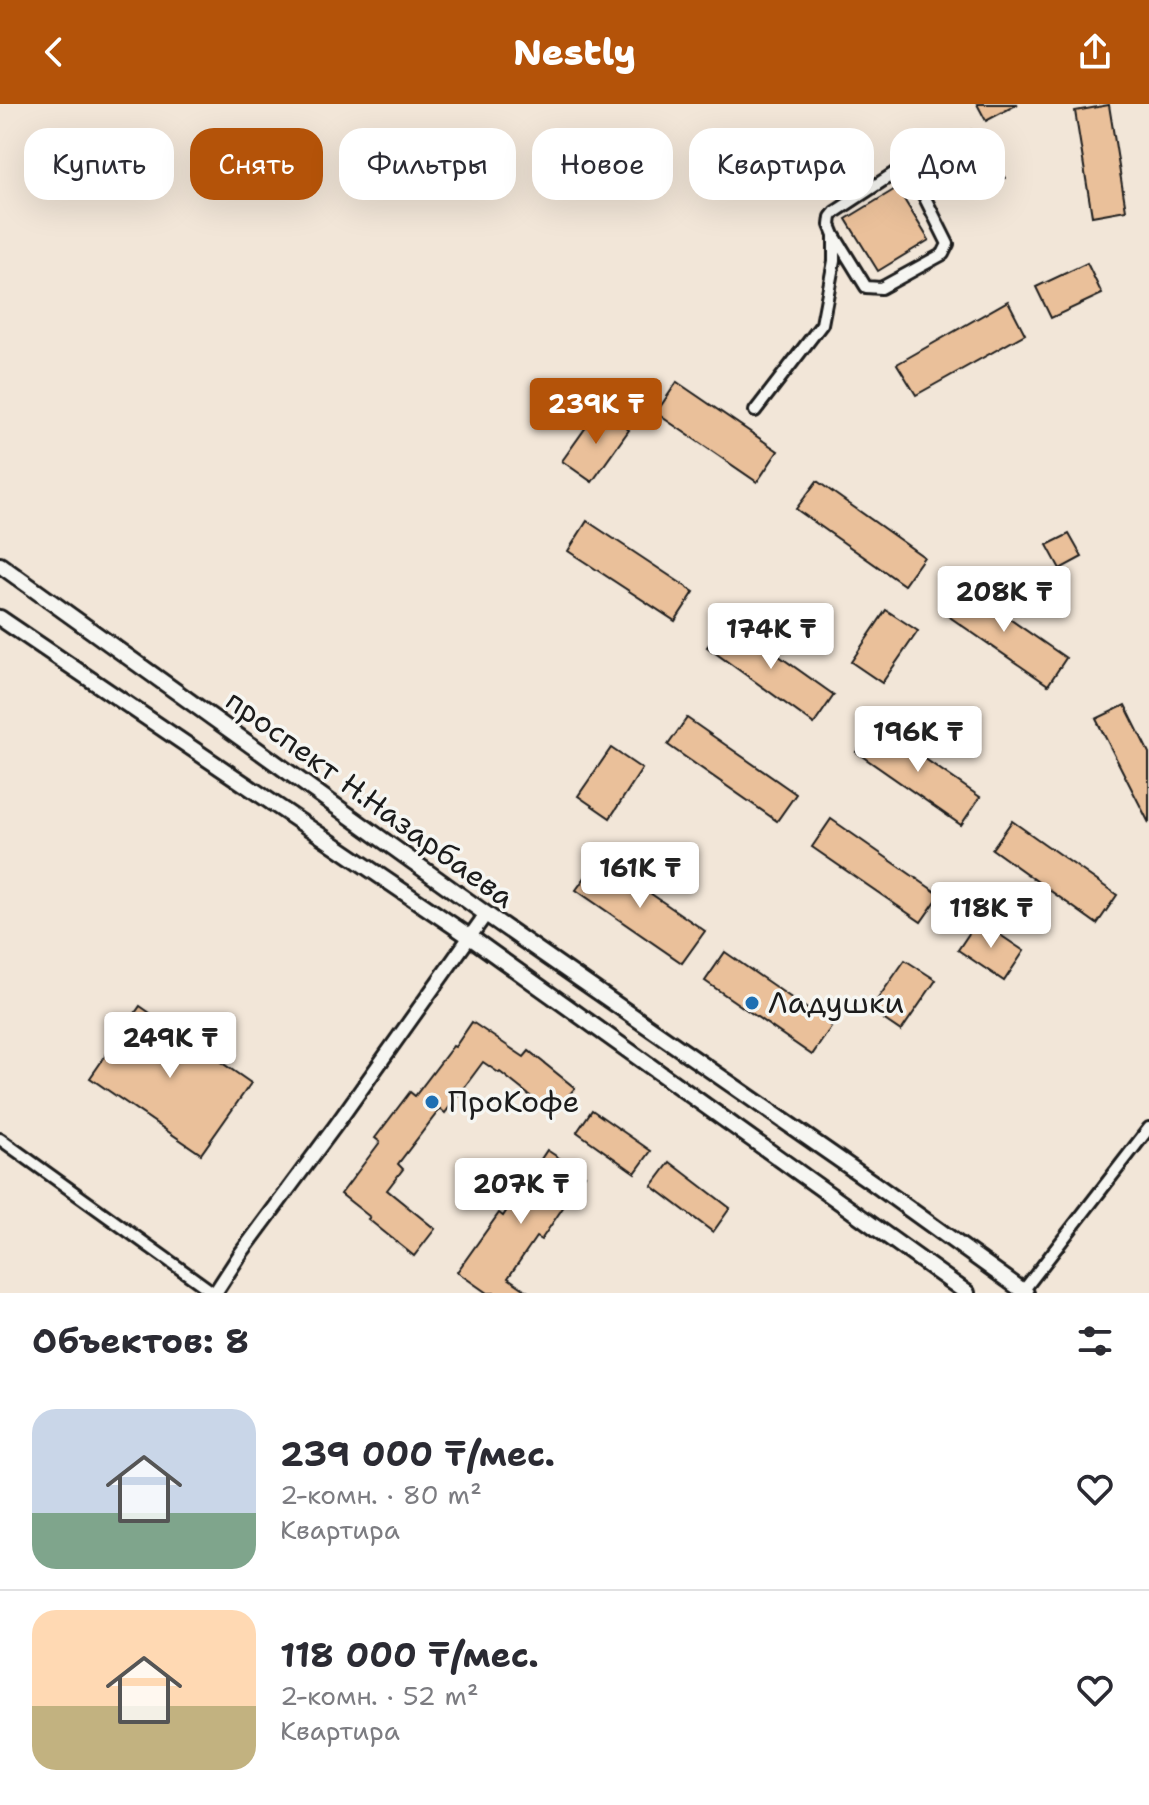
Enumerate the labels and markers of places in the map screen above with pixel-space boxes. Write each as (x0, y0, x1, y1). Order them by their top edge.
pin: 239K ₸ (531, 378, 661, 446)
pin: 208K ₸ (939, 566, 1069, 634)
pin: 174K ₸ (706, 603, 836, 671)
pin: 196K ₸ (853, 706, 983, 774)
pin: 161K ₸ (575, 842, 705, 910)
pin: 118K ₸ (926, 882, 1056, 950)
place label: Ладушки (768, 982, 904, 1023)
marker: Ладушки (743, 994, 761, 1012)
pin: 249K ₸ (105, 1012, 235, 1080)
place label: ПроКофе (448, 1081, 580, 1122)
marker: ПроКофе (423, 1093, 441, 1111)
pin: 207K ₸ (456, 1158, 586, 1226)

